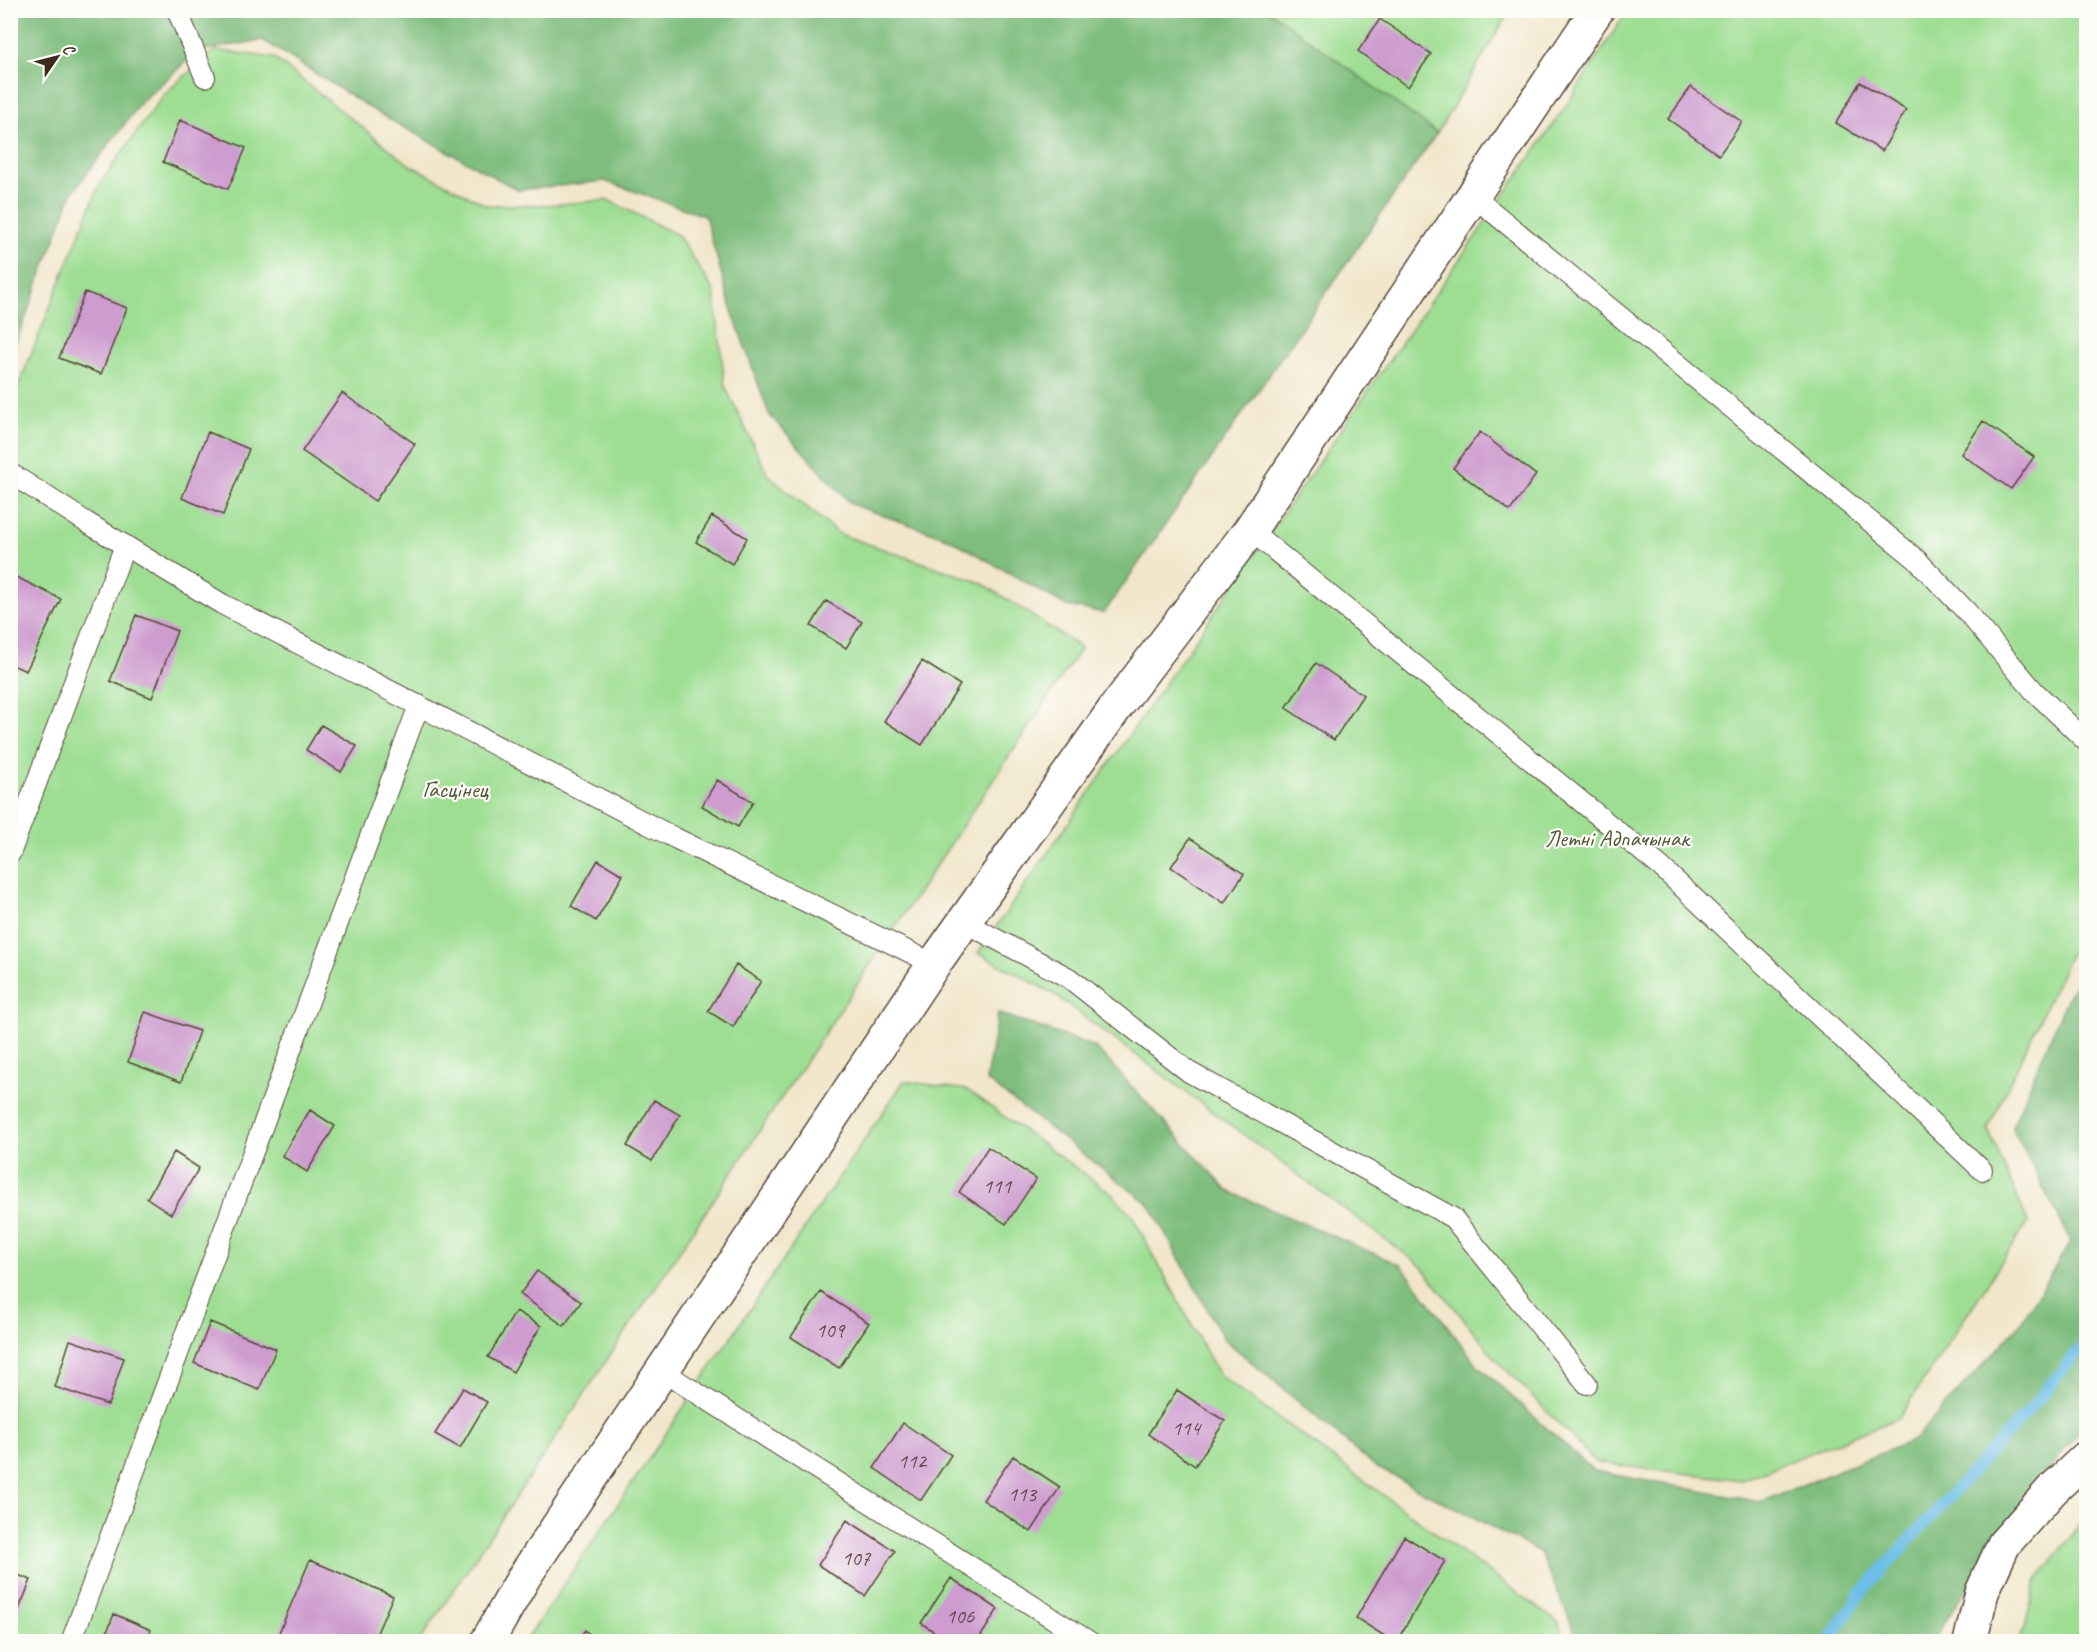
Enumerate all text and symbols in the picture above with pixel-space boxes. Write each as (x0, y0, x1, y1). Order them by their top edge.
north arrow (27, 27, 87, 87)
text: С (58, 40, 80, 60)
park label: Гасцінец (422, 774, 489, 804)
park label: Летні Адпачынак (1545, 823, 1691, 853)
house number: 111 (983, 1173, 1013, 1199)
house number: 109 (816, 1317, 846, 1343)
house number: 114 (1172, 1415, 1203, 1441)
house number: 112 (898, 1448, 928, 1474)
house number: 113 (1008, 1481, 1038, 1507)
house number: 107 (842, 1545, 872, 1571)
house number: 106 (946, 1603, 975, 1629)

